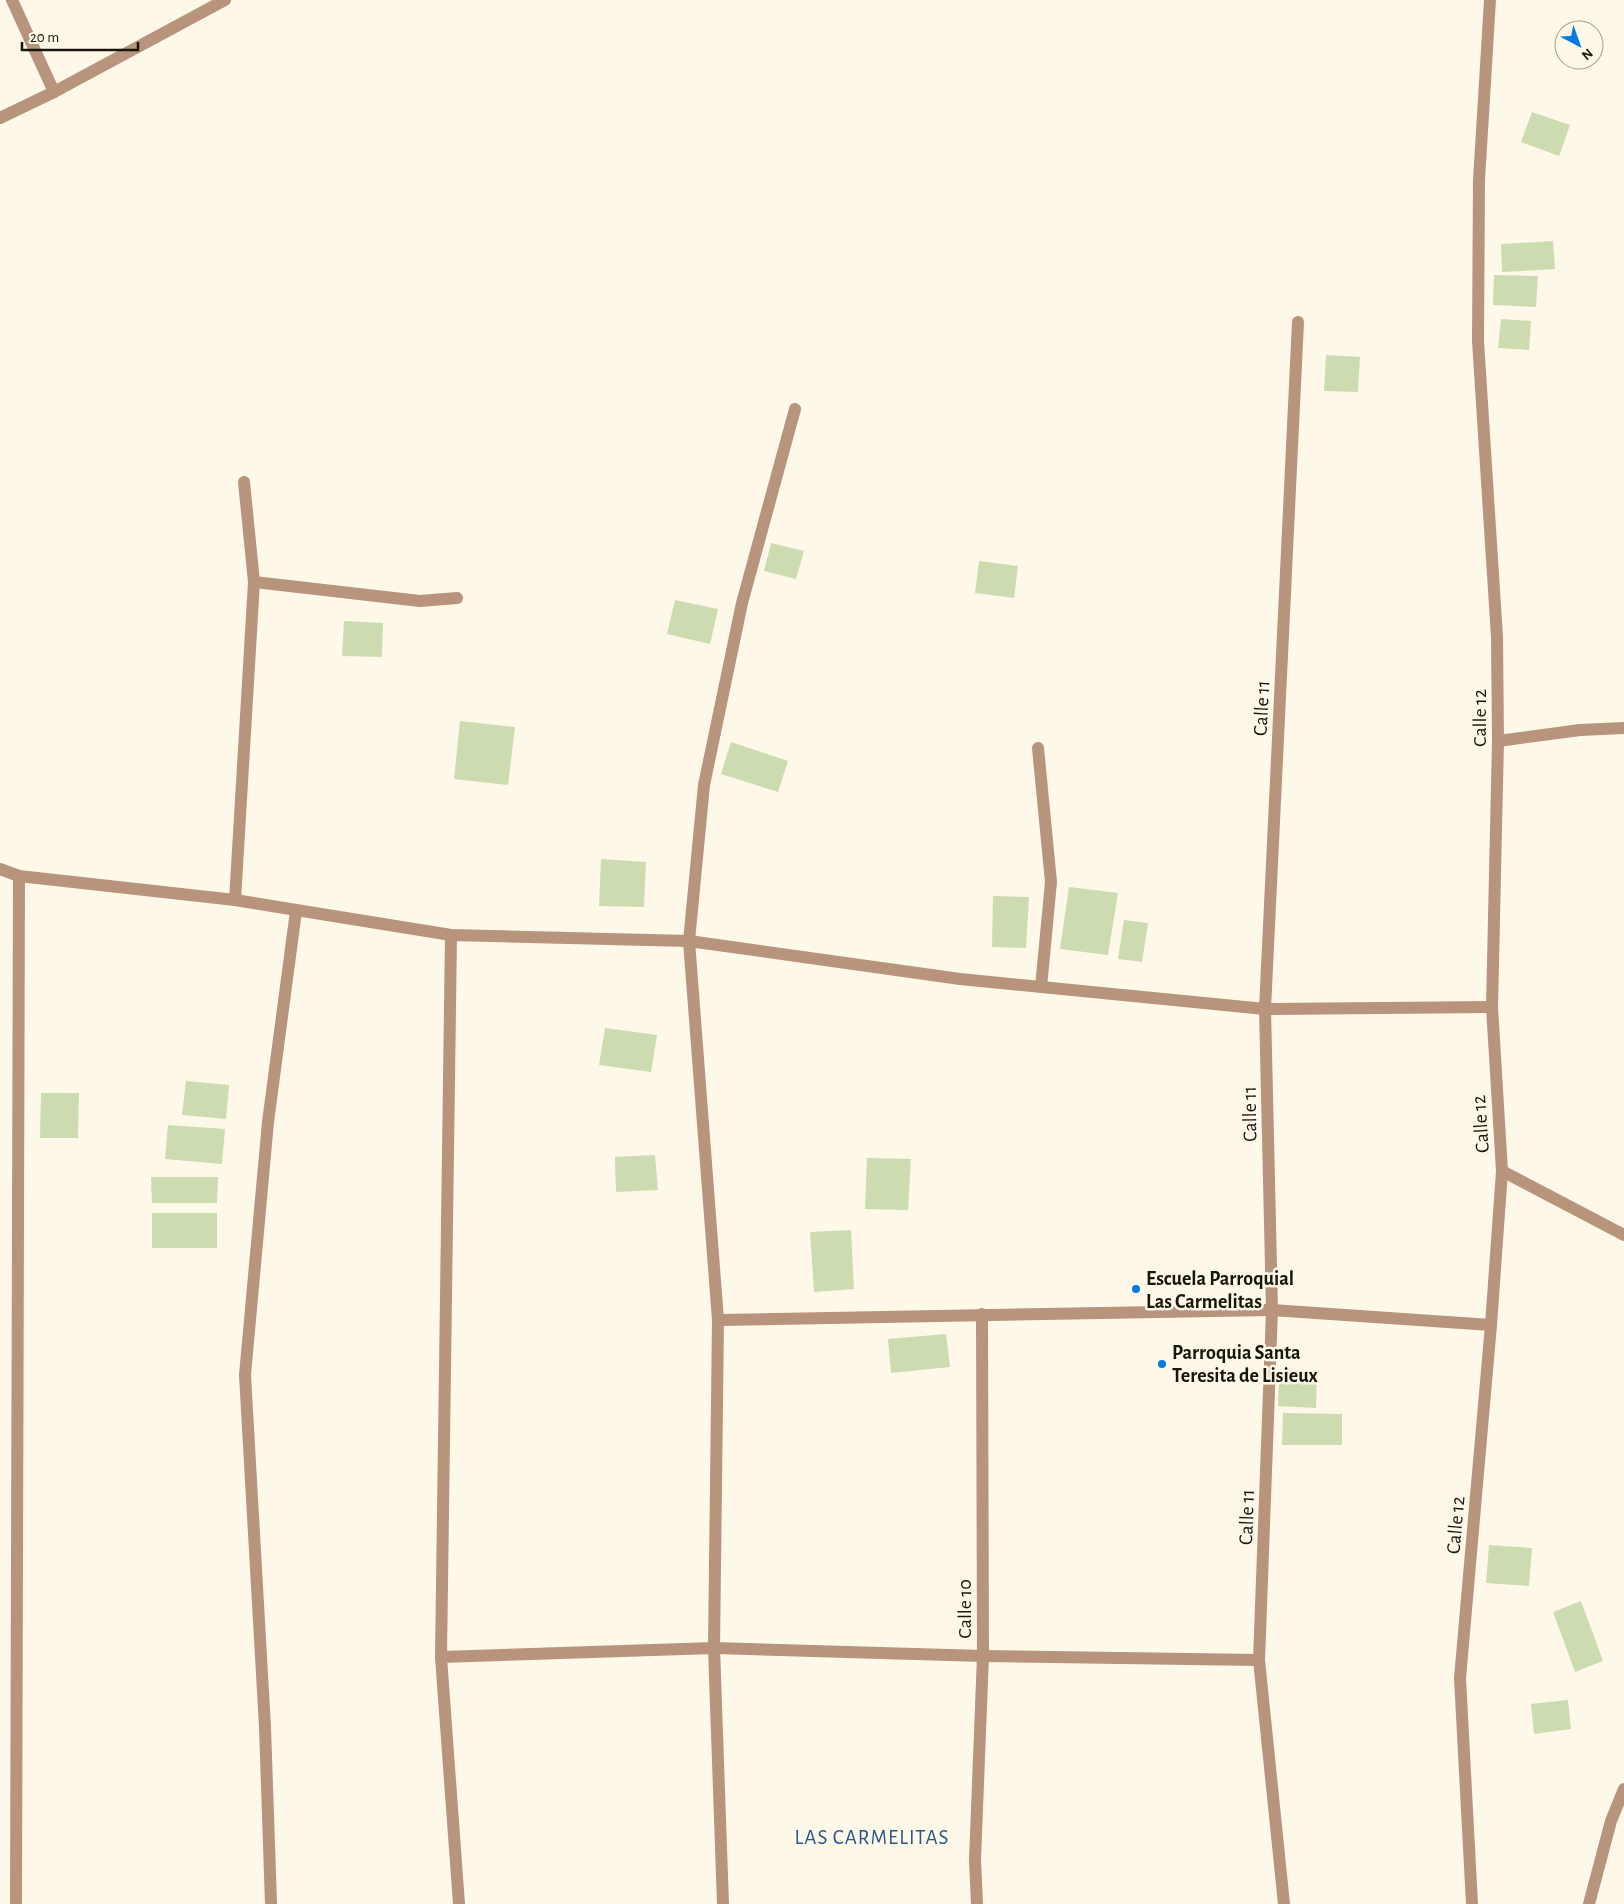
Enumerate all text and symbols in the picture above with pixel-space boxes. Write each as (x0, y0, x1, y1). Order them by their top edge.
scale bar (22, 20, 139, 52)
north arrow (1554, 20, 1604, 70)
text: 20 m (30, 30, 59, 45)
text: N (1579, 46, 1595, 63)
street label: Calle 11 (1251, 680, 1273, 736)
street label: Calle 12 (1470, 689, 1490, 747)
street label: Calle 11 (1240, 1086, 1260, 1142)
street label: Calle 12 (1469, 1094, 1493, 1154)
place label: Escuela Parroquial Las Carmelitas (1146, 1269, 1294, 1312)
marker: Escuela Parroquial Las Carmelitas (1130, 1283, 1142, 1295)
place label: Parroquia Santa Teresita de Lisieux (1172, 1343, 1319, 1386)
marker: Parroquia Santa Teresita de Lisieux (1156, 1358, 1168, 1370)
street label: Calle 11 (1236, 1489, 1258, 1545)
street label: Calle 12 (1444, 1495, 1468, 1555)
street label: Calle 10 (955, 1579, 975, 1639)
district label: LAS CARMELITAS (795, 1827, 949, 1848)

